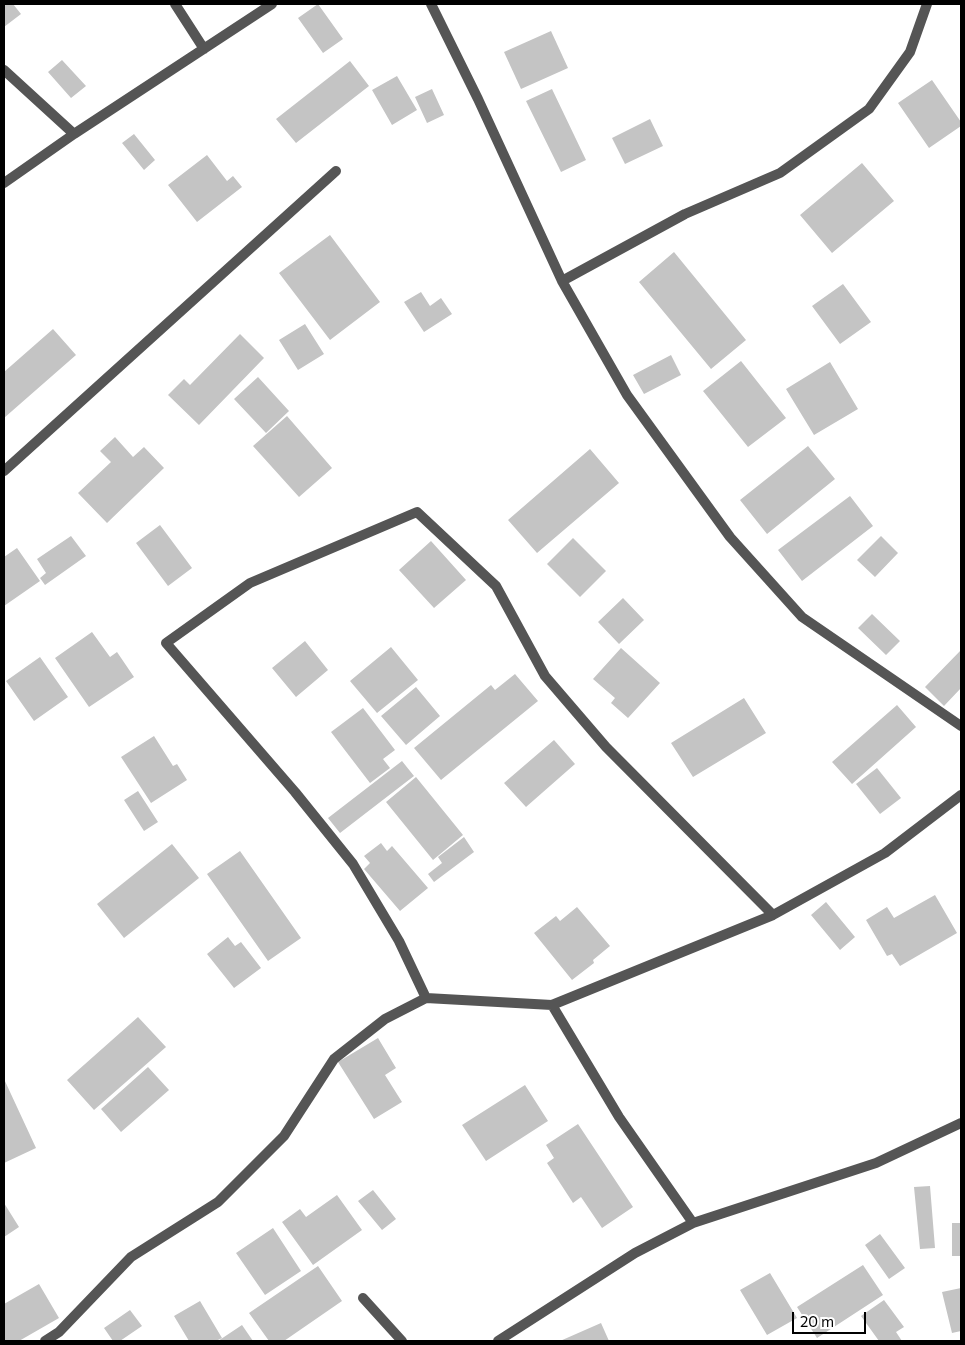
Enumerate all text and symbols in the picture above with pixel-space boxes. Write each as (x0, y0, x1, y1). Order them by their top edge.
scale bar (795, 1302, 869, 1334)
text: 20 m (800, 1312, 834, 1330)

